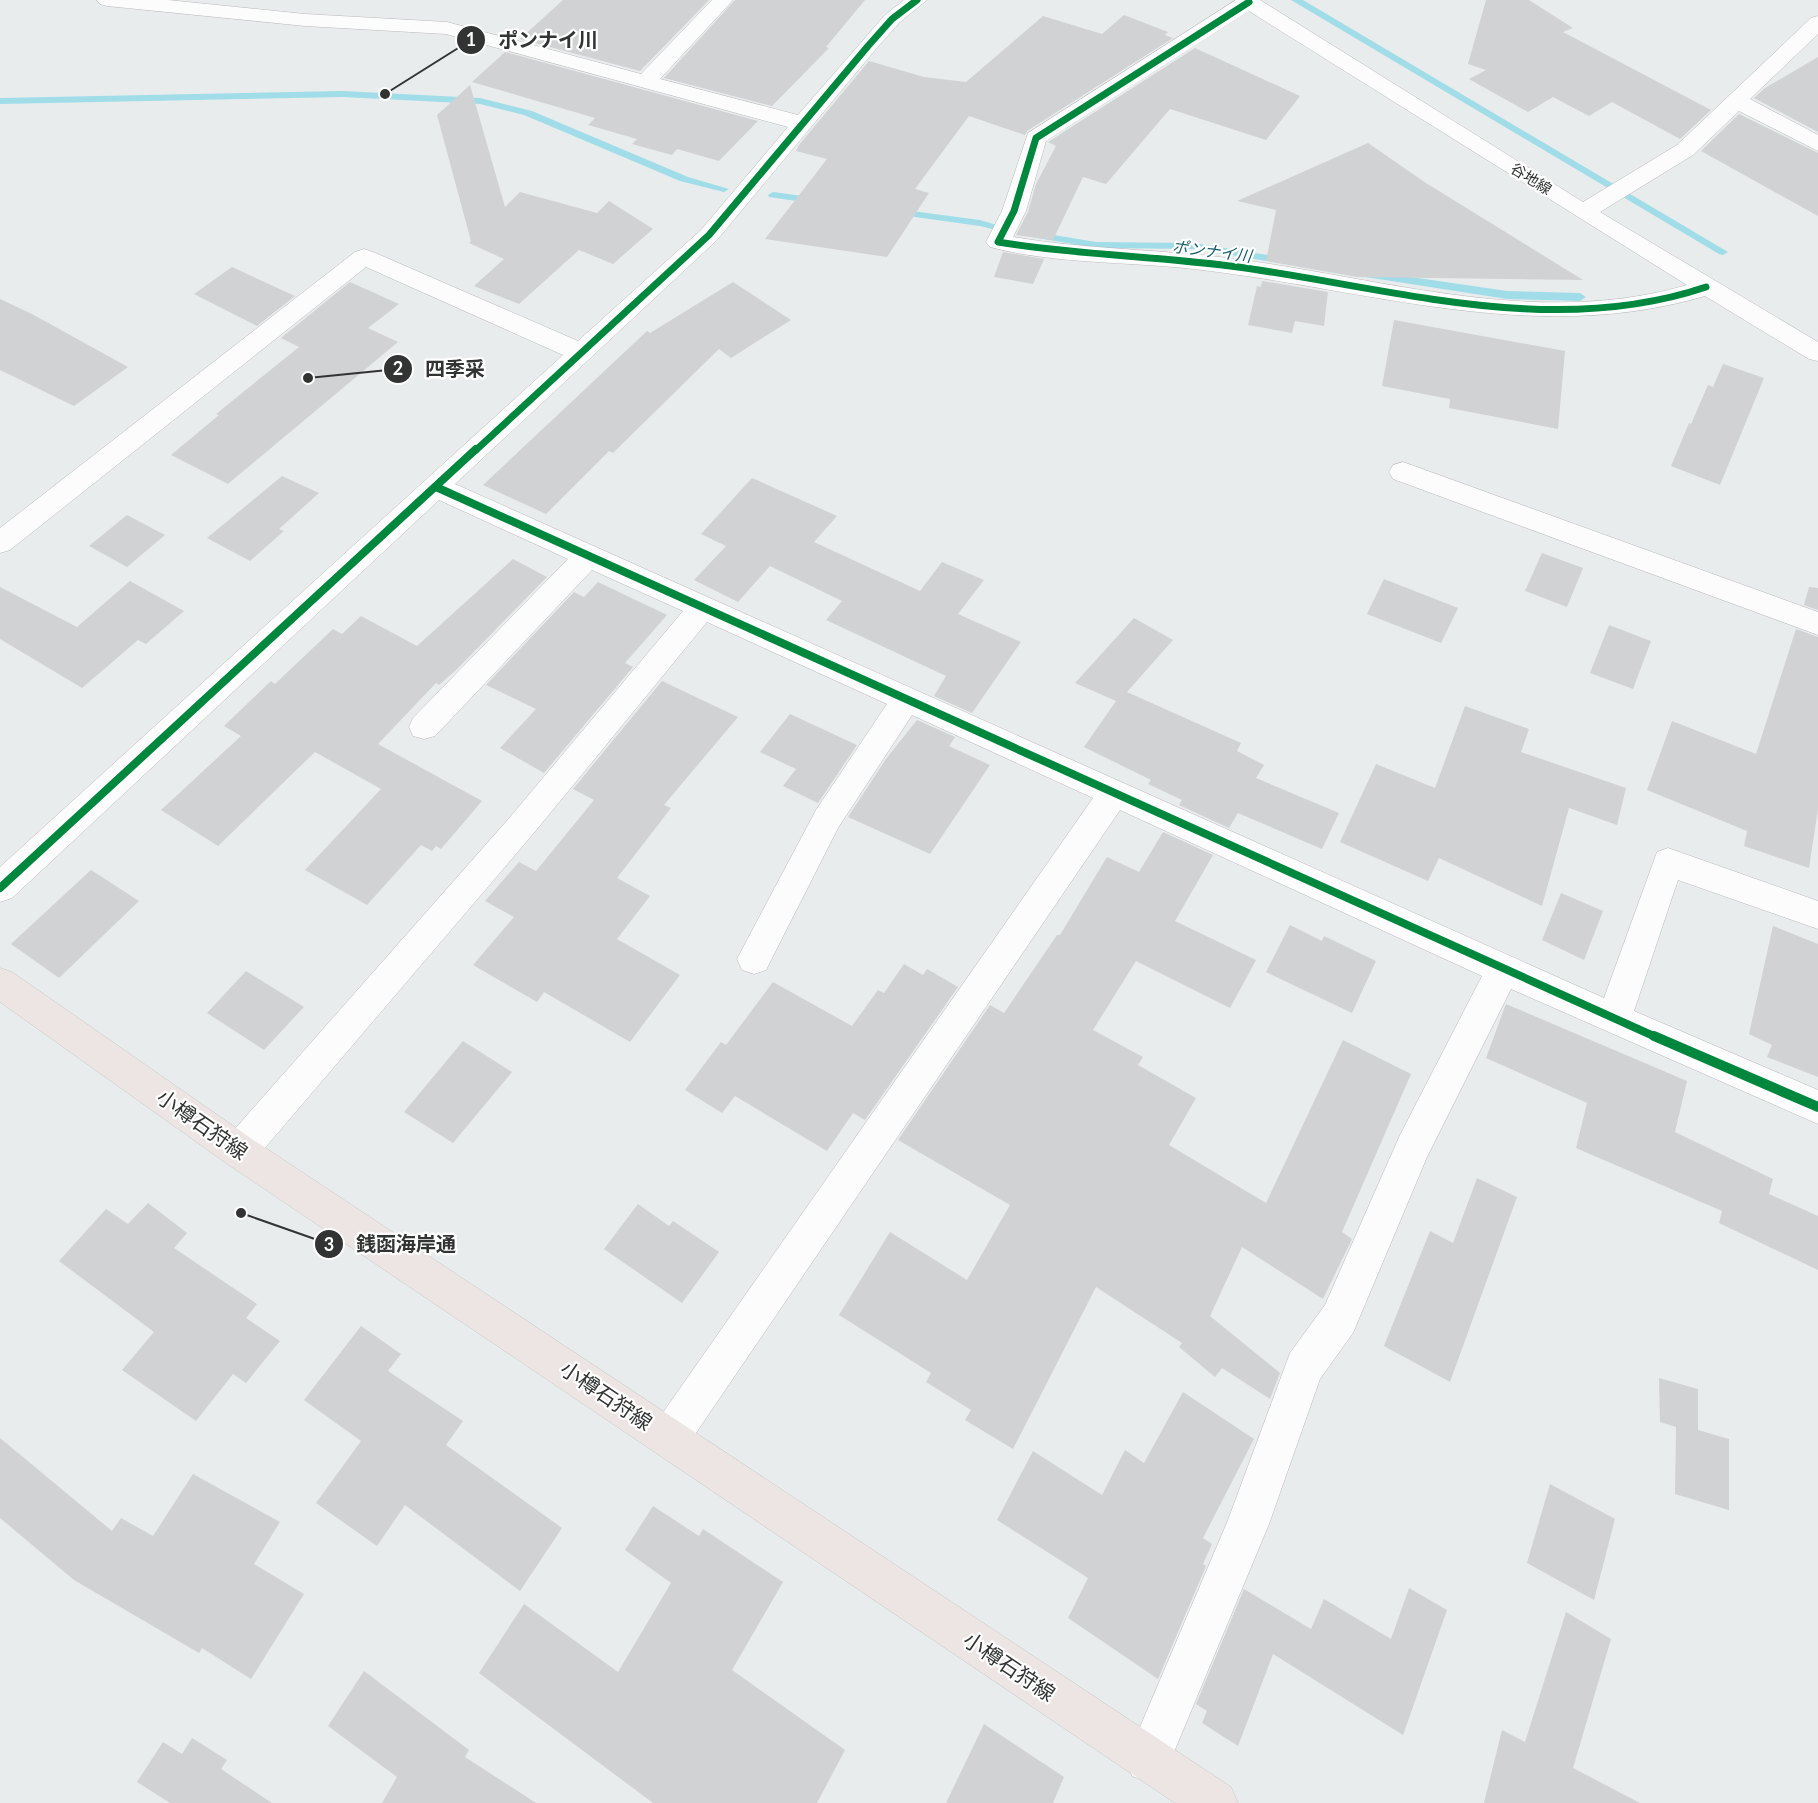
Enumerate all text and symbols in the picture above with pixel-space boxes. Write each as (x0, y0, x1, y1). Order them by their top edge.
callout: ポンナイ川 (456, 21, 610, 59)
text: ポンナイ川 (498, 27, 598, 51)
text: 1 (466, 28, 476, 50)
street label: 谷地線 (1508, 159, 1555, 198)
water label: ポンナイ川 (1171, 236, 1255, 265)
callout: 四季采 (383, 350, 497, 388)
text: 四季采 (425, 356, 485, 380)
text: 2 (393, 357, 403, 379)
street label: 小樽石狩線 (153, 1083, 253, 1164)
callout: 銭函海岸通 (314, 1225, 468, 1263)
text: 銭函海岸通 (356, 1231, 456, 1255)
text: 3 (324, 1233, 334, 1255)
street label: 小樽石狩線 (556, 1355, 657, 1434)
street label: 小樽石狩線 (959, 1626, 1060, 1705)

